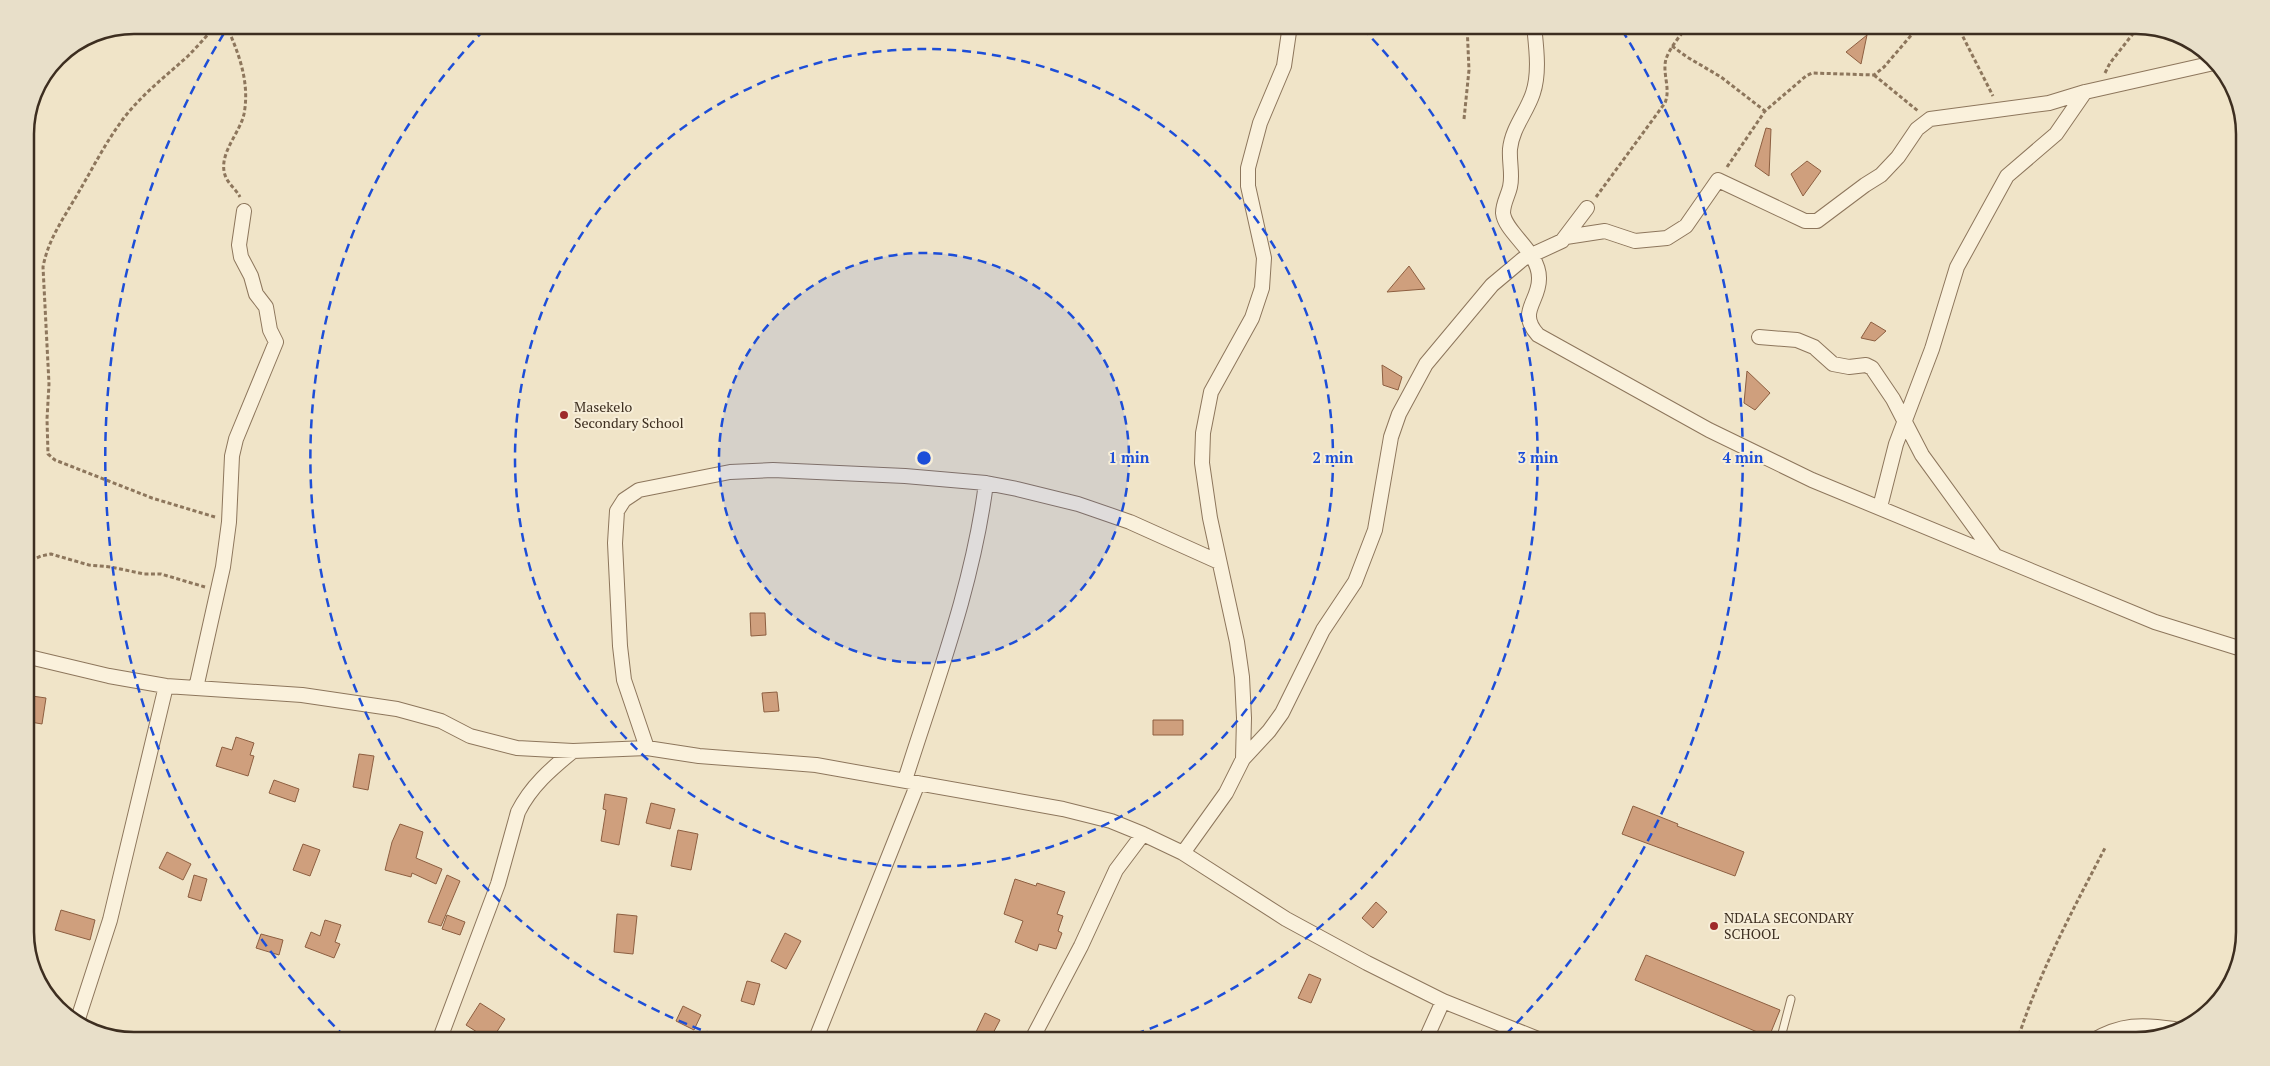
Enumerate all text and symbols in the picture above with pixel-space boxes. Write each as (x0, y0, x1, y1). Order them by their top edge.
place label: Masekelo Secondary School (574, 397, 684, 432)
marker: Masekelo Secondary School (558, 409, 570, 421)
text: 1 min (1108, 447, 1150, 467)
text: 2 min (1312, 447, 1354, 467)
text: 3 min (1517, 447, 1559, 467)
text: 4 min (1722, 447, 1764, 467)
centre of rings (915, 449, 933, 467)
place label: NDALA SECONDARY SCHOOL (1724, 908, 1855, 943)
marker: NDALA SECONDARY SCHOOL (1708, 920, 1720, 932)

